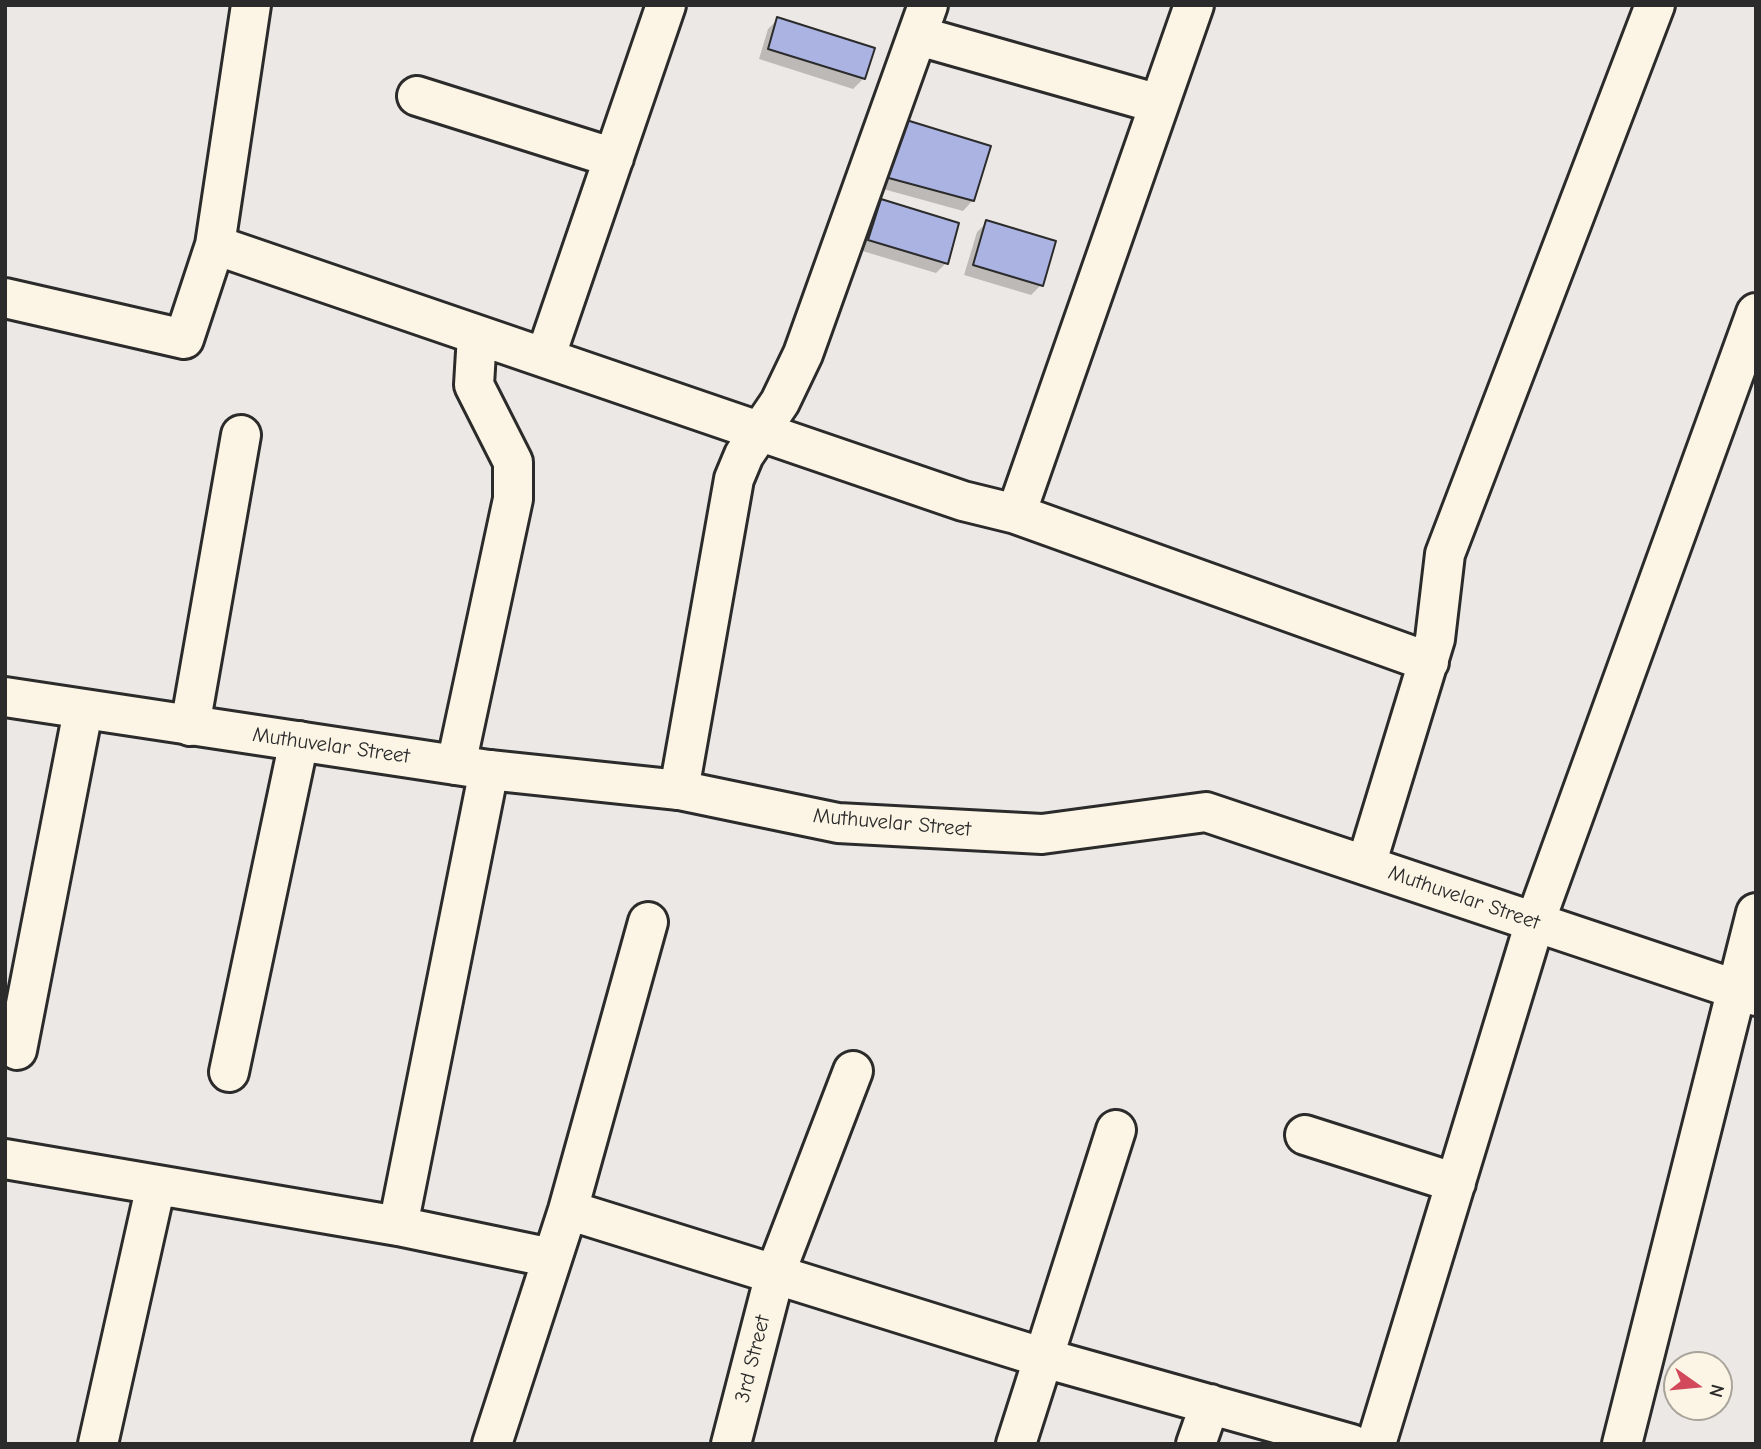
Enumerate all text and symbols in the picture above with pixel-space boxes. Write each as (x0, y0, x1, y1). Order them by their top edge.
street label: Muthuvelar Street (251, 722, 411, 770)
street label: Muthuvelar Street (812, 804, 972, 842)
street label: Muthuvelar Street (1385, 860, 1543, 936)
street label: 3rd Street (730, 1313, 776, 1405)
north arrow (1663, 1351, 1733, 1421)
text: N (1704, 1382, 1729, 1400)

